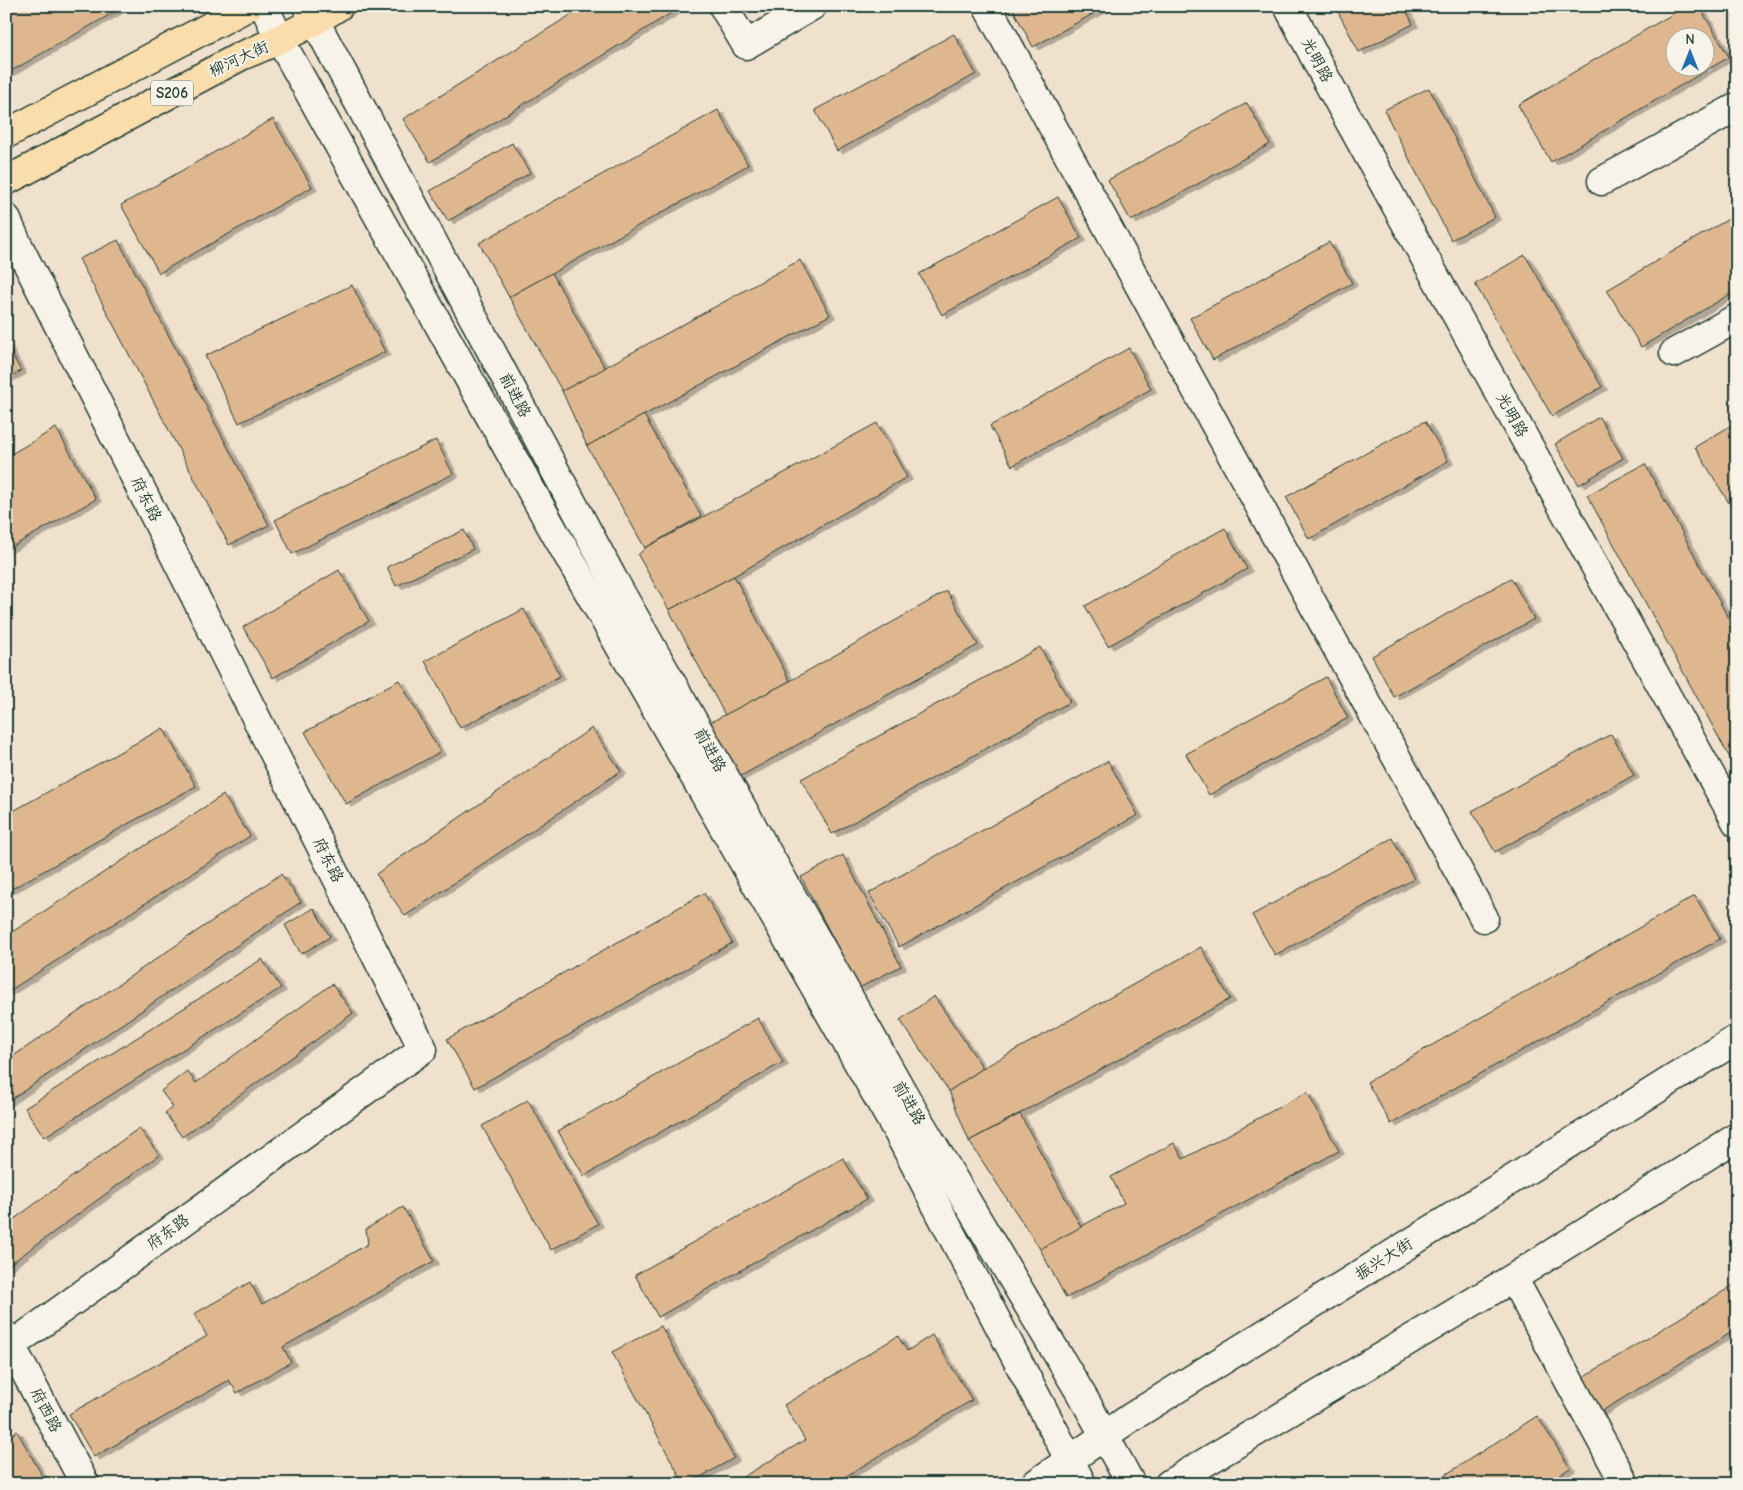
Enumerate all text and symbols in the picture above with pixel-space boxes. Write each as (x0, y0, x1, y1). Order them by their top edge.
north arrow (1666, 28, 1716, 78)
text: N (1685, 31, 1695, 48)
street label: 光明路 (1298, 35, 1336, 85)
street label: 柳河大街 (206, 37, 272, 81)
road number: S206 (151, 80, 193, 106)
street label: 前进路 (496, 370, 534, 420)
street label: 光明路 (1492, 390, 1532, 440)
street label: 府东路 (127, 474, 165, 524)
street label: 前进路 (690, 725, 730, 775)
street label: 府东路 (309, 835, 347, 885)
street label: 前进路 (889, 1078, 929, 1128)
street label: 府东路 (143, 1211, 193, 1253)
street label: 振兴大街 (1352, 1234, 1416, 1284)
street label: 府西路 (27, 1385, 65, 1435)

